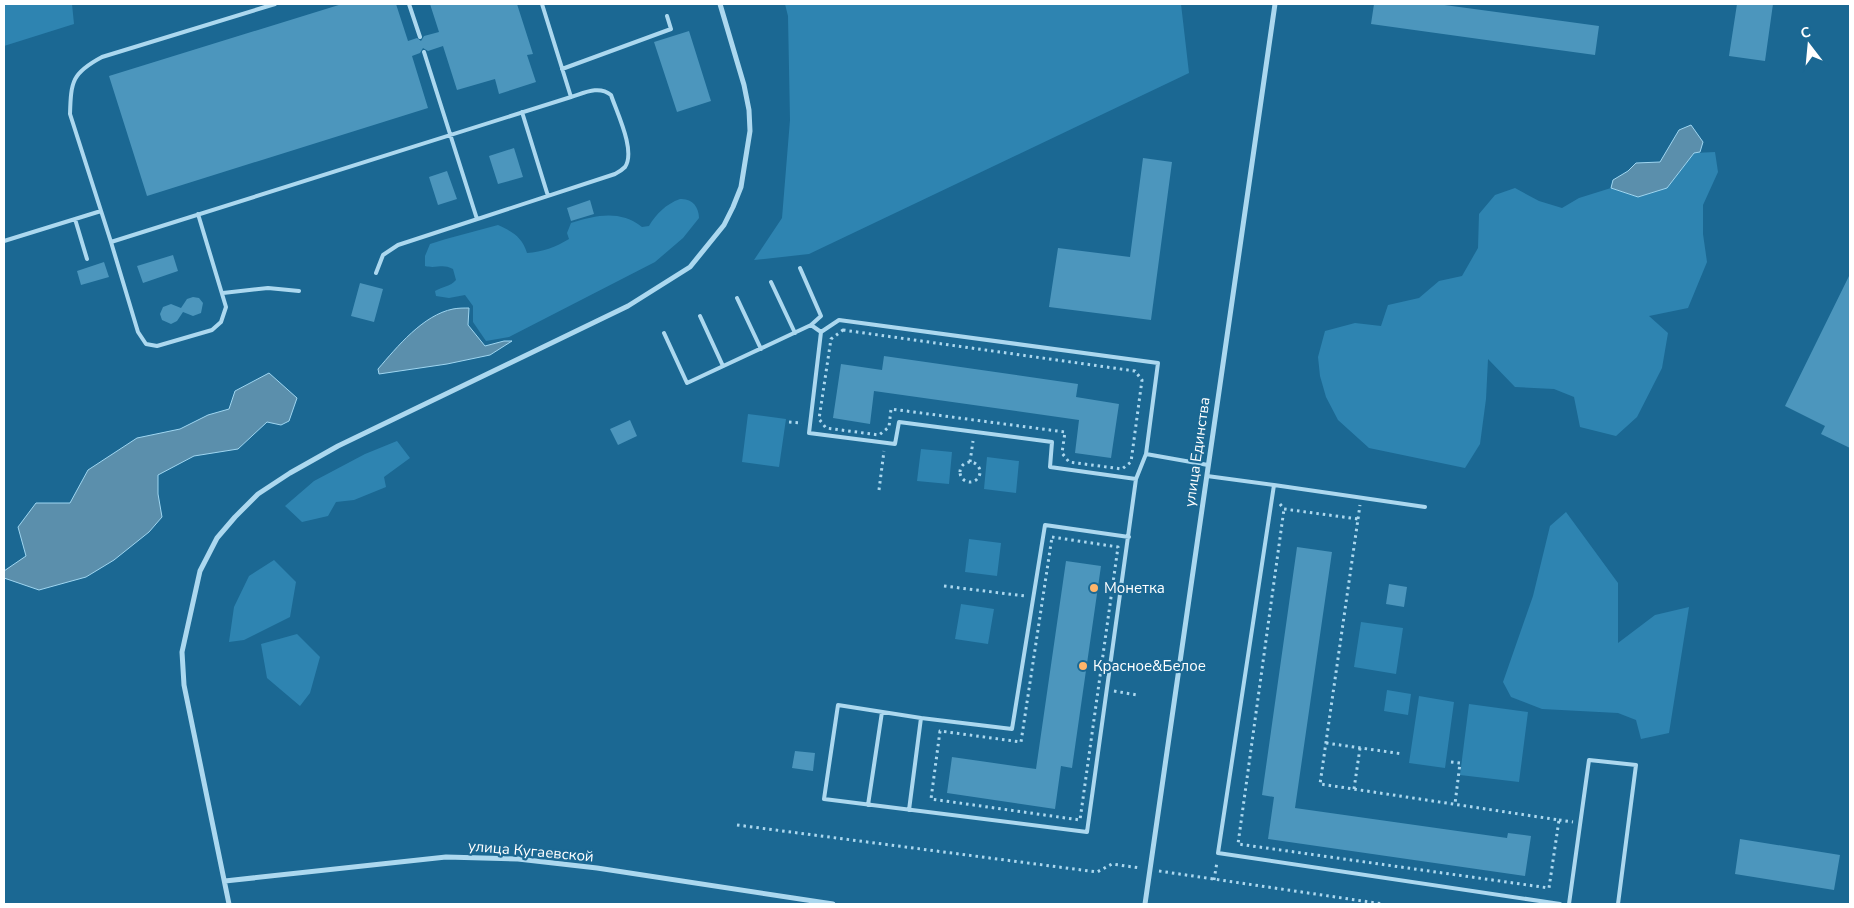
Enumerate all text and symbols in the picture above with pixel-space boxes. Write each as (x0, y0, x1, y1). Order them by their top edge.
north arrow (1784, 20, 1834, 70)
text: С (1798, 22, 1813, 43)
street label: улица Единства (1179, 396, 1215, 508)
place label: Монетка (1104, 578, 1165, 598)
marker: Монетка (1088, 582, 1100, 594)
place label: Красное&Белое (1093, 656, 1206, 676)
marker: Красное&Белое (1077, 660, 1089, 672)
street label: улица Кугаевской (467, 836, 595, 866)

